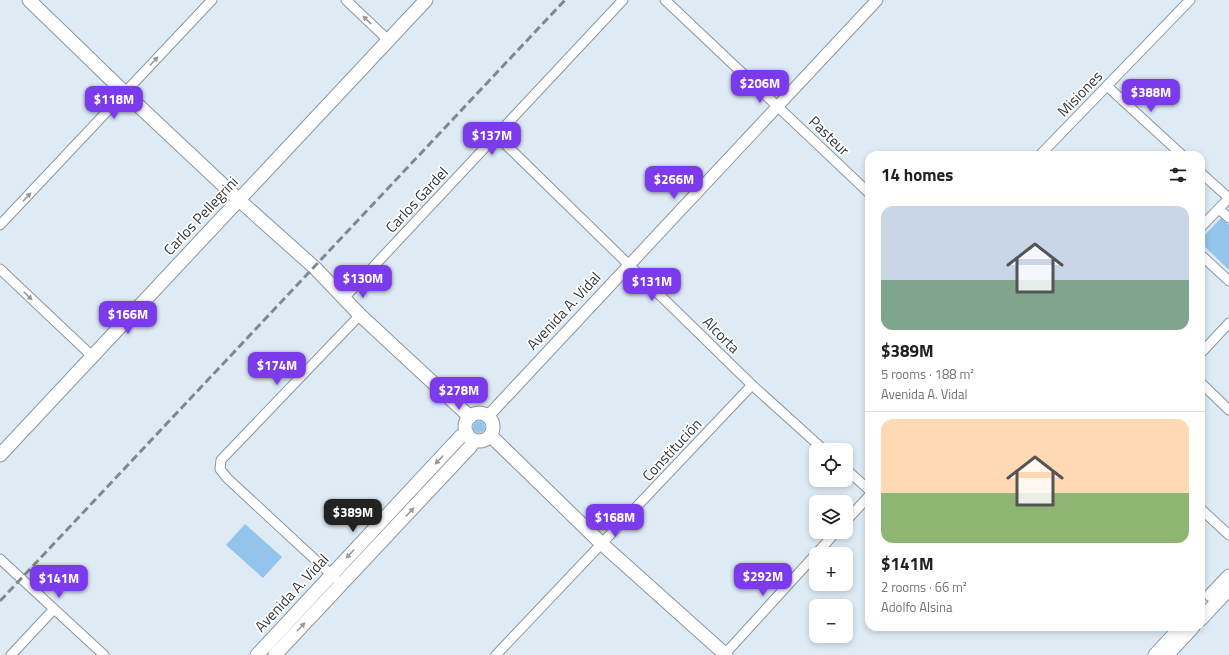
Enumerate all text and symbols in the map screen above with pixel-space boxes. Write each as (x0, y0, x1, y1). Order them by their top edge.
one-way arrow (362, 15, 372, 25)
one-way arrow (150, 56, 159, 66)
street label: Misiones (1052, 65, 1108, 122)
pin: $206M (732, 70, 788, 104)
text: $206M (740, 73, 780, 93)
pin: $388M (1123, 79, 1179, 113)
text: $388M (1131, 82, 1171, 102)
pin: $118M (86, 86, 142, 120)
text: $118M (94, 89, 134, 109)
street label: Pasteur (804, 110, 855, 161)
pin: $137M (464, 122, 520, 156)
text: $137M (472, 125, 512, 145)
street label: Carlos Gardel (380, 161, 453, 238)
text: 14 homes (881, 162, 953, 188)
icon: filters (1167, 164, 1189, 186)
pin: $266M (646, 166, 702, 200)
text: $266M (654, 169, 694, 189)
street label: Carlos Pellegrini (158, 171, 243, 260)
one-way arrow (22, 192, 32, 202)
icon: home (999, 232, 1071, 304)
pin: $130M (335, 265, 391, 299)
street label: Avenida A. Vidal (521, 266, 606, 355)
text: $130M (343, 268, 383, 288)
pin: $131M (624, 268, 680, 302)
text: $131M (632, 271, 672, 291)
one-way arrow (24, 291, 33, 300)
pin: $166M (100, 301, 156, 335)
text: $166M (108, 304, 148, 324)
street label: Alcorta (697, 311, 746, 359)
text: $389M (881, 338, 934, 364)
pin: $174M (249, 352, 305, 386)
text: $174M (257, 355, 297, 375)
text: 5 rooms · 188 m² (881, 364, 974, 384)
pin: $278M (431, 377, 487, 411)
text: $278M (439, 380, 479, 400)
text: Avenida A. Vidal (881, 384, 968, 404)
street label: Constitución (636, 413, 707, 486)
map controls (809, 443, 853, 643)
button: locate (809, 443, 853, 487)
icon: home (999, 445, 1071, 517)
one-way arrow (434, 455, 443, 465)
button: layers (809, 495, 853, 539)
pin: $389M (325, 499, 381, 533)
text: $389M (333, 502, 373, 522)
pin: $168M (587, 504, 643, 538)
one-way arrow (405, 507, 415, 517)
text: $168M (595, 507, 635, 527)
button: + (809, 547, 853, 591)
street label: Avenida A. Vidal (249, 548, 334, 637)
one-way arrow (345, 549, 354, 560)
text: $141M (881, 551, 934, 577)
pin: $292M (735, 563, 791, 597)
pin: $141M (31, 565, 87, 599)
text: $292M (743, 566, 783, 586)
text: $141M (39, 568, 79, 588)
text: 2 rooms · 66 m² (881, 577, 967, 597)
text: Adolfo Alsina (881, 597, 952, 617)
button: − (809, 599, 853, 643)
one-way arrow (297, 622, 306, 632)

